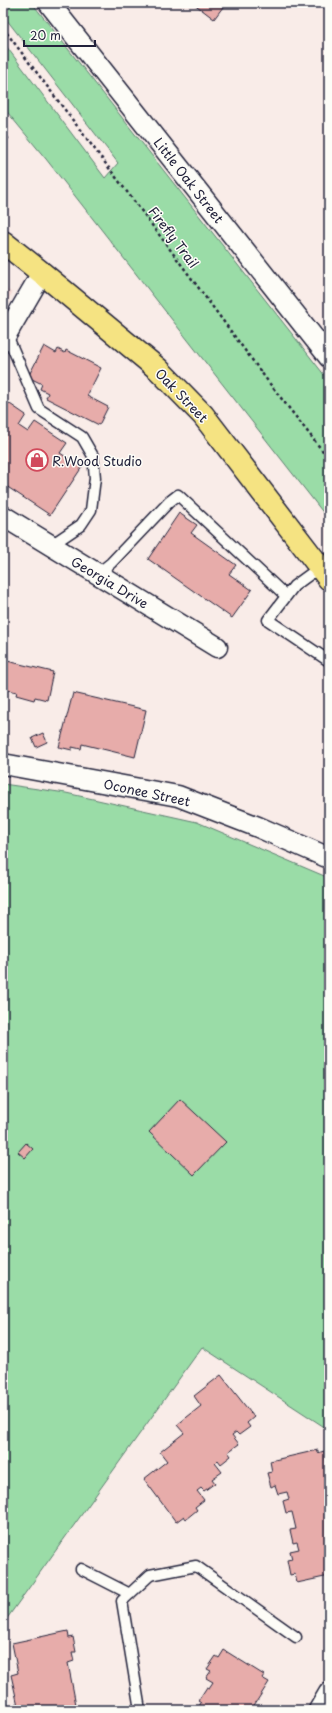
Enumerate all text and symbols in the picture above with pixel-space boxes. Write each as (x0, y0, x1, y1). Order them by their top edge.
scale bar (24, 22, 95, 48)
text: 20 m (30, 26, 61, 44)
street label: Little Oak Street (150, 133, 228, 227)
street label: Firefly Trail (145, 202, 203, 272)
street label: Oak Street (151, 364, 213, 426)
shop icon: R.Wood Studio (24, 447, 50, 473)
place label: R.Wood Studio (52, 451, 142, 470)
street label: Georgia Drive (68, 551, 152, 613)
street label: Oconee Street (102, 774, 192, 810)

